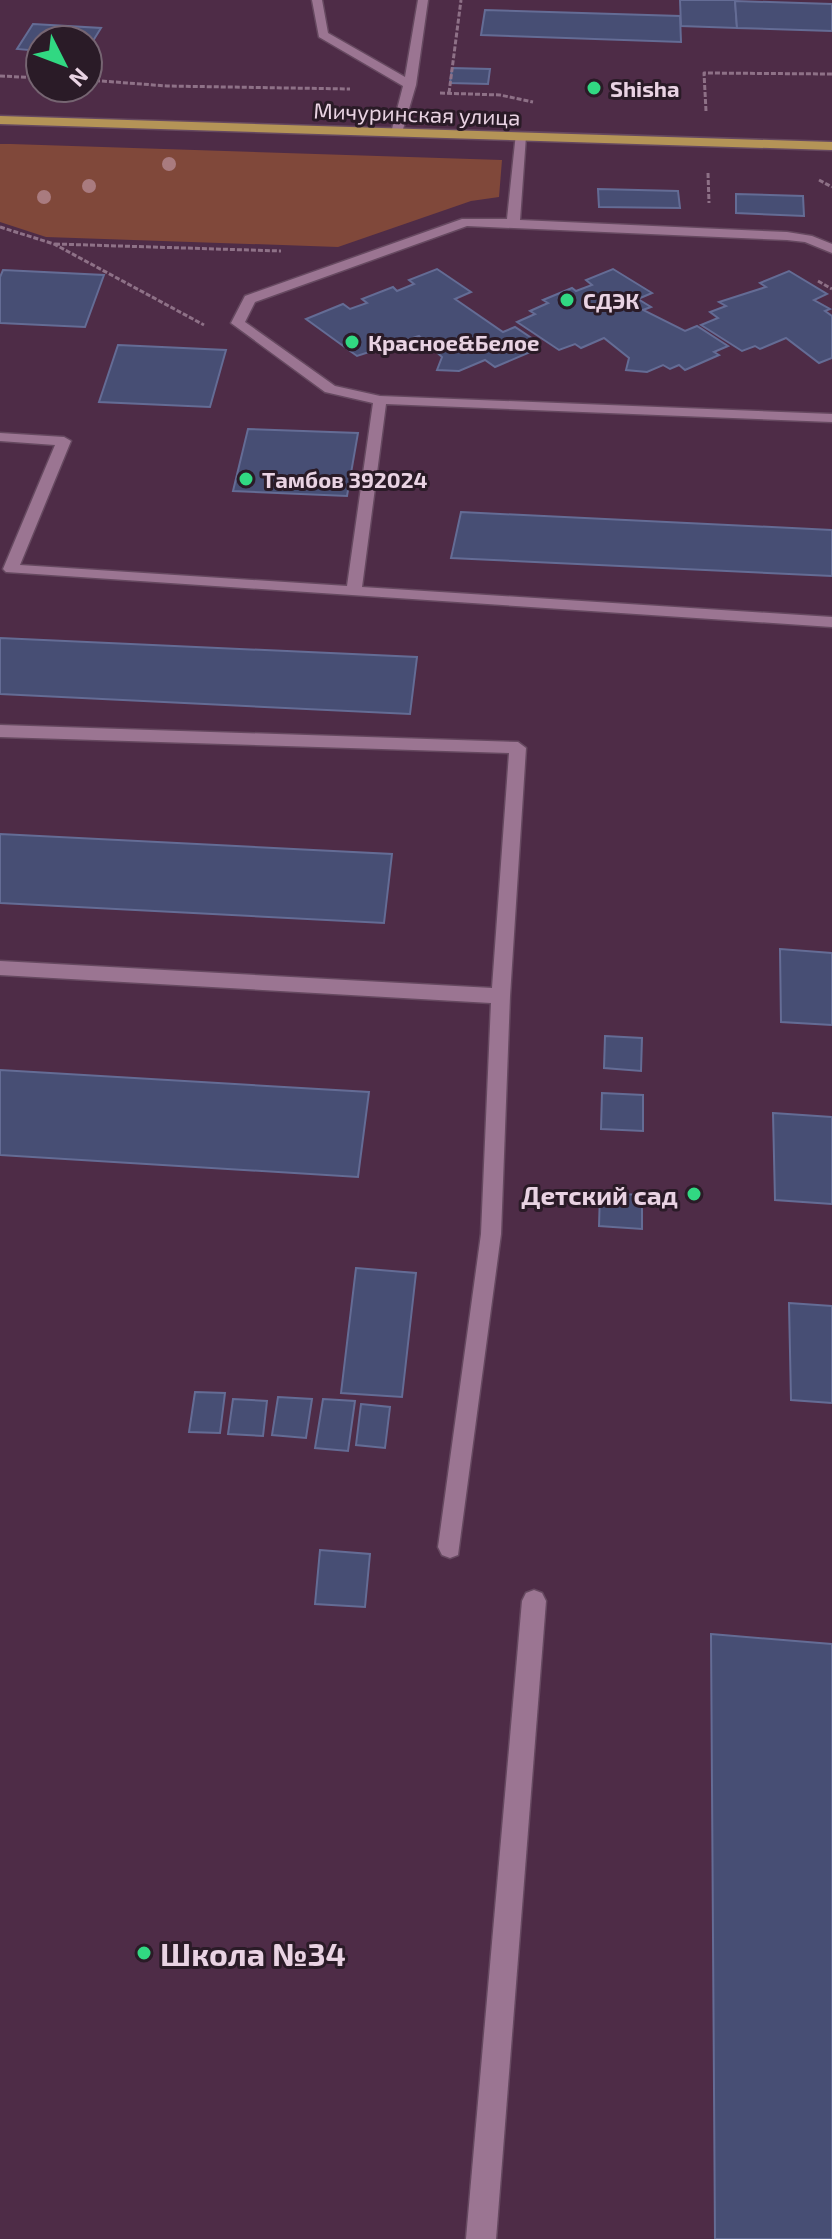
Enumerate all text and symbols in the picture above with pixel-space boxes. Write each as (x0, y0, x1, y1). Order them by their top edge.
north arrow (24, 24, 104, 104)
text: N (65, 63, 95, 93)
place label: Shisha (610, 75, 680, 101)
marker: Shisha (585, 79, 603, 97)
street label: Мичуринская улица (313, 96, 521, 131)
place label: СДЭК (583, 287, 639, 313)
marker: СДЭК (558, 291, 576, 309)
place label: Красное&Белое (368, 329, 539, 355)
marker: Красное&Белое (343, 333, 361, 351)
place label: Тамбов 392024 (262, 466, 428, 492)
marker: Тамбов 392024 (237, 470, 255, 488)
place label: Детский сад (521, 1179, 678, 1210)
marker: Детский сад (685, 1185, 703, 1203)
place label: Школа №34 (160, 1934, 346, 1972)
marker: Школа №34 (135, 1944, 153, 1962)

